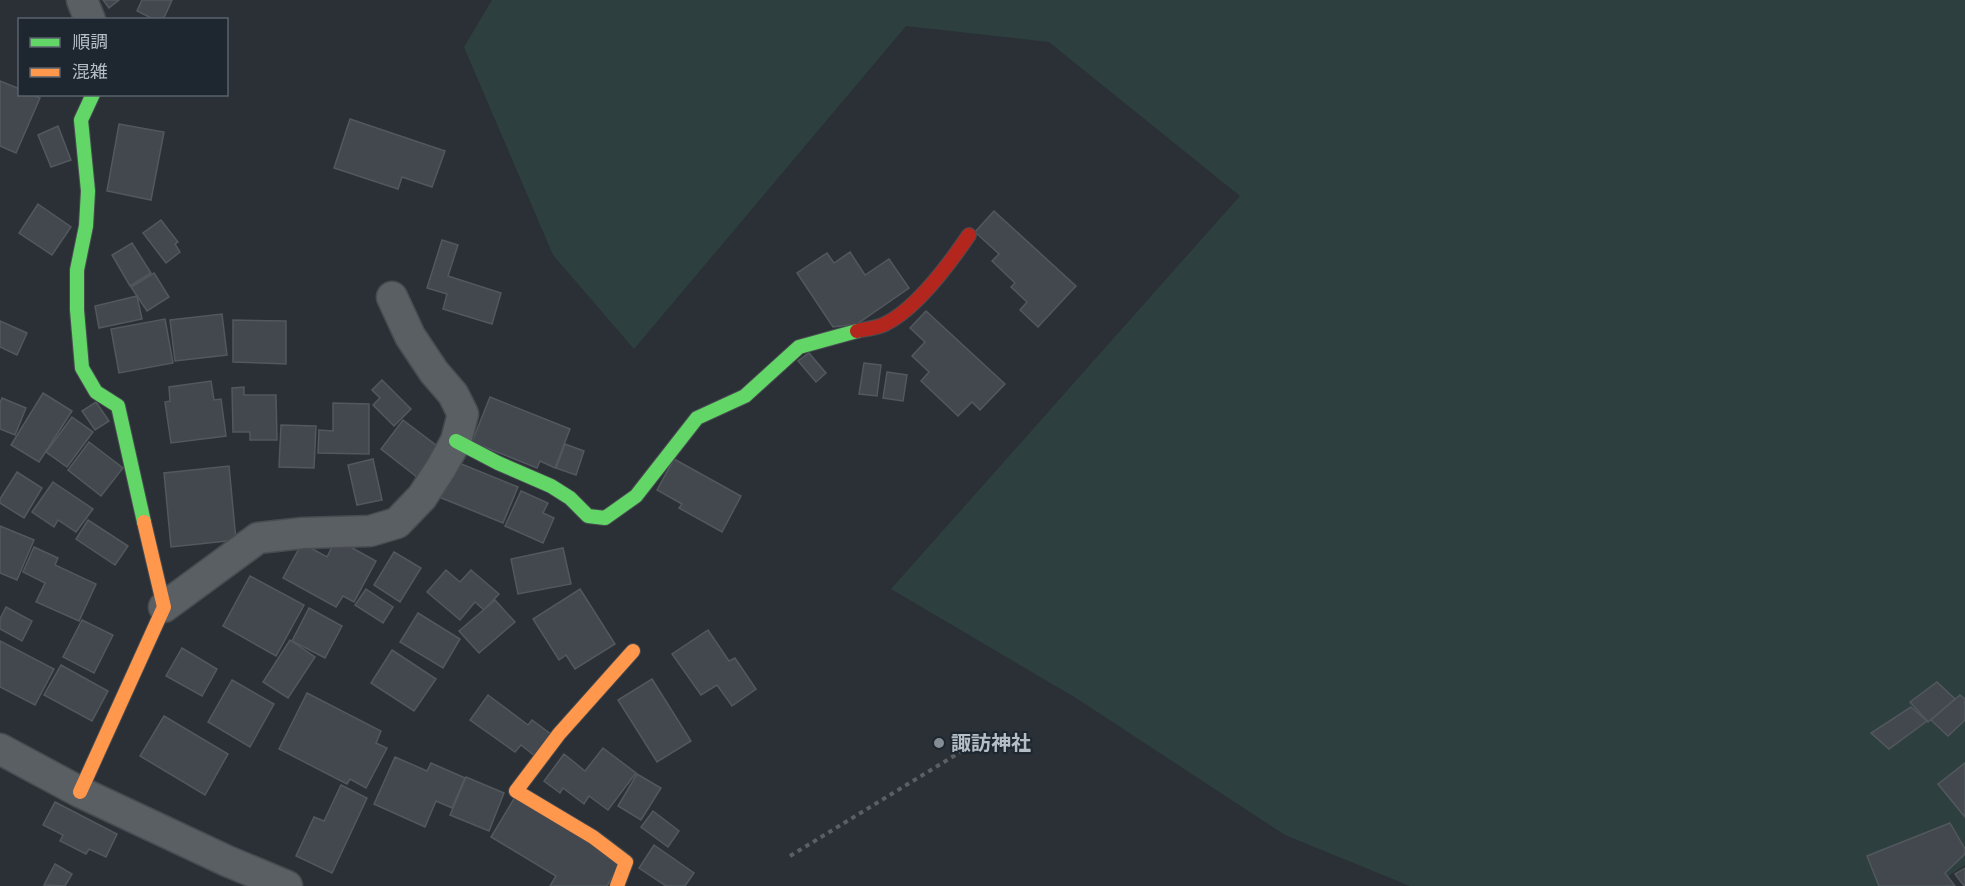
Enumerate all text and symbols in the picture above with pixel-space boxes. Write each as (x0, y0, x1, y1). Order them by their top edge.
legend (18, 18, 228, 96)
text: 順調 (72, 31, 108, 52)
text: 混雑 (72, 61, 108, 82)
place label: 諏訪神社 (951, 731, 1031, 755)
marker: 諏訪神社 (932, 736, 946, 750)

